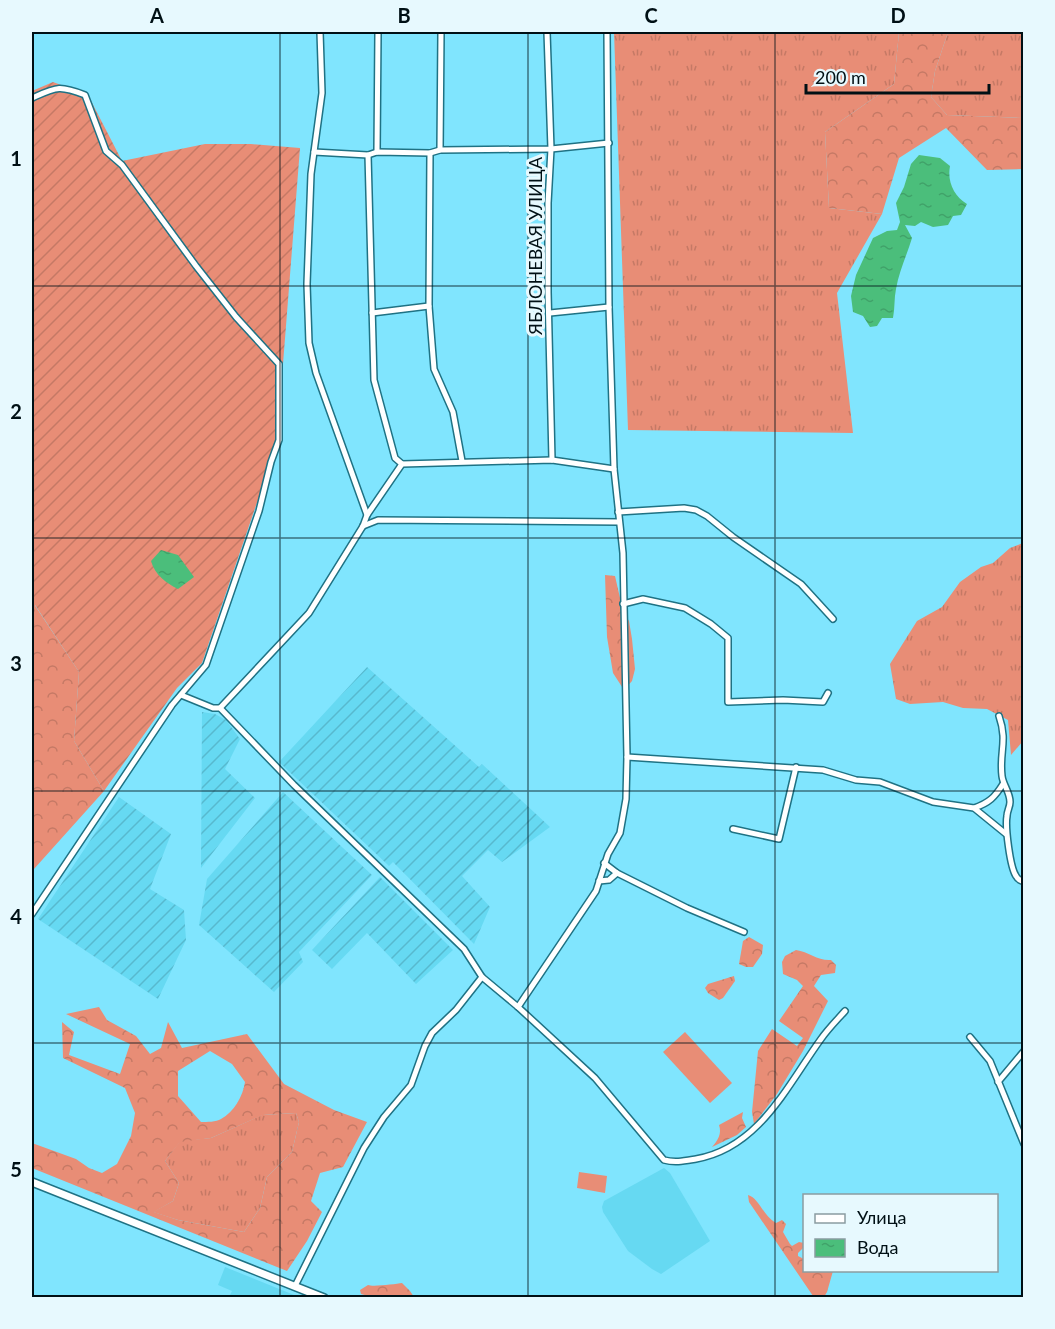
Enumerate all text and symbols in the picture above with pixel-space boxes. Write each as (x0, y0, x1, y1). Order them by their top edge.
text: A (149, 3, 164, 27)
text: B (397, 3, 411, 27)
text: C (644, 3, 658, 27)
text: D (890, 3, 906, 27)
scale bar (806, 57, 989, 95)
text: 200 m (815, 66, 866, 88)
text: 1 (10, 146, 22, 170)
street label: ЯБЛОНЕВАЯ УЛИЦА (524, 156, 546, 336)
text: 2 (10, 399, 22, 423)
text: 3 (10, 651, 22, 675)
text: 4 (10, 904, 22, 928)
text: 5 (10, 1157, 22, 1181)
legend (803, 1194, 998, 1272)
text: Улица (857, 1206, 907, 1228)
text: Вода (857, 1236, 898, 1258)

